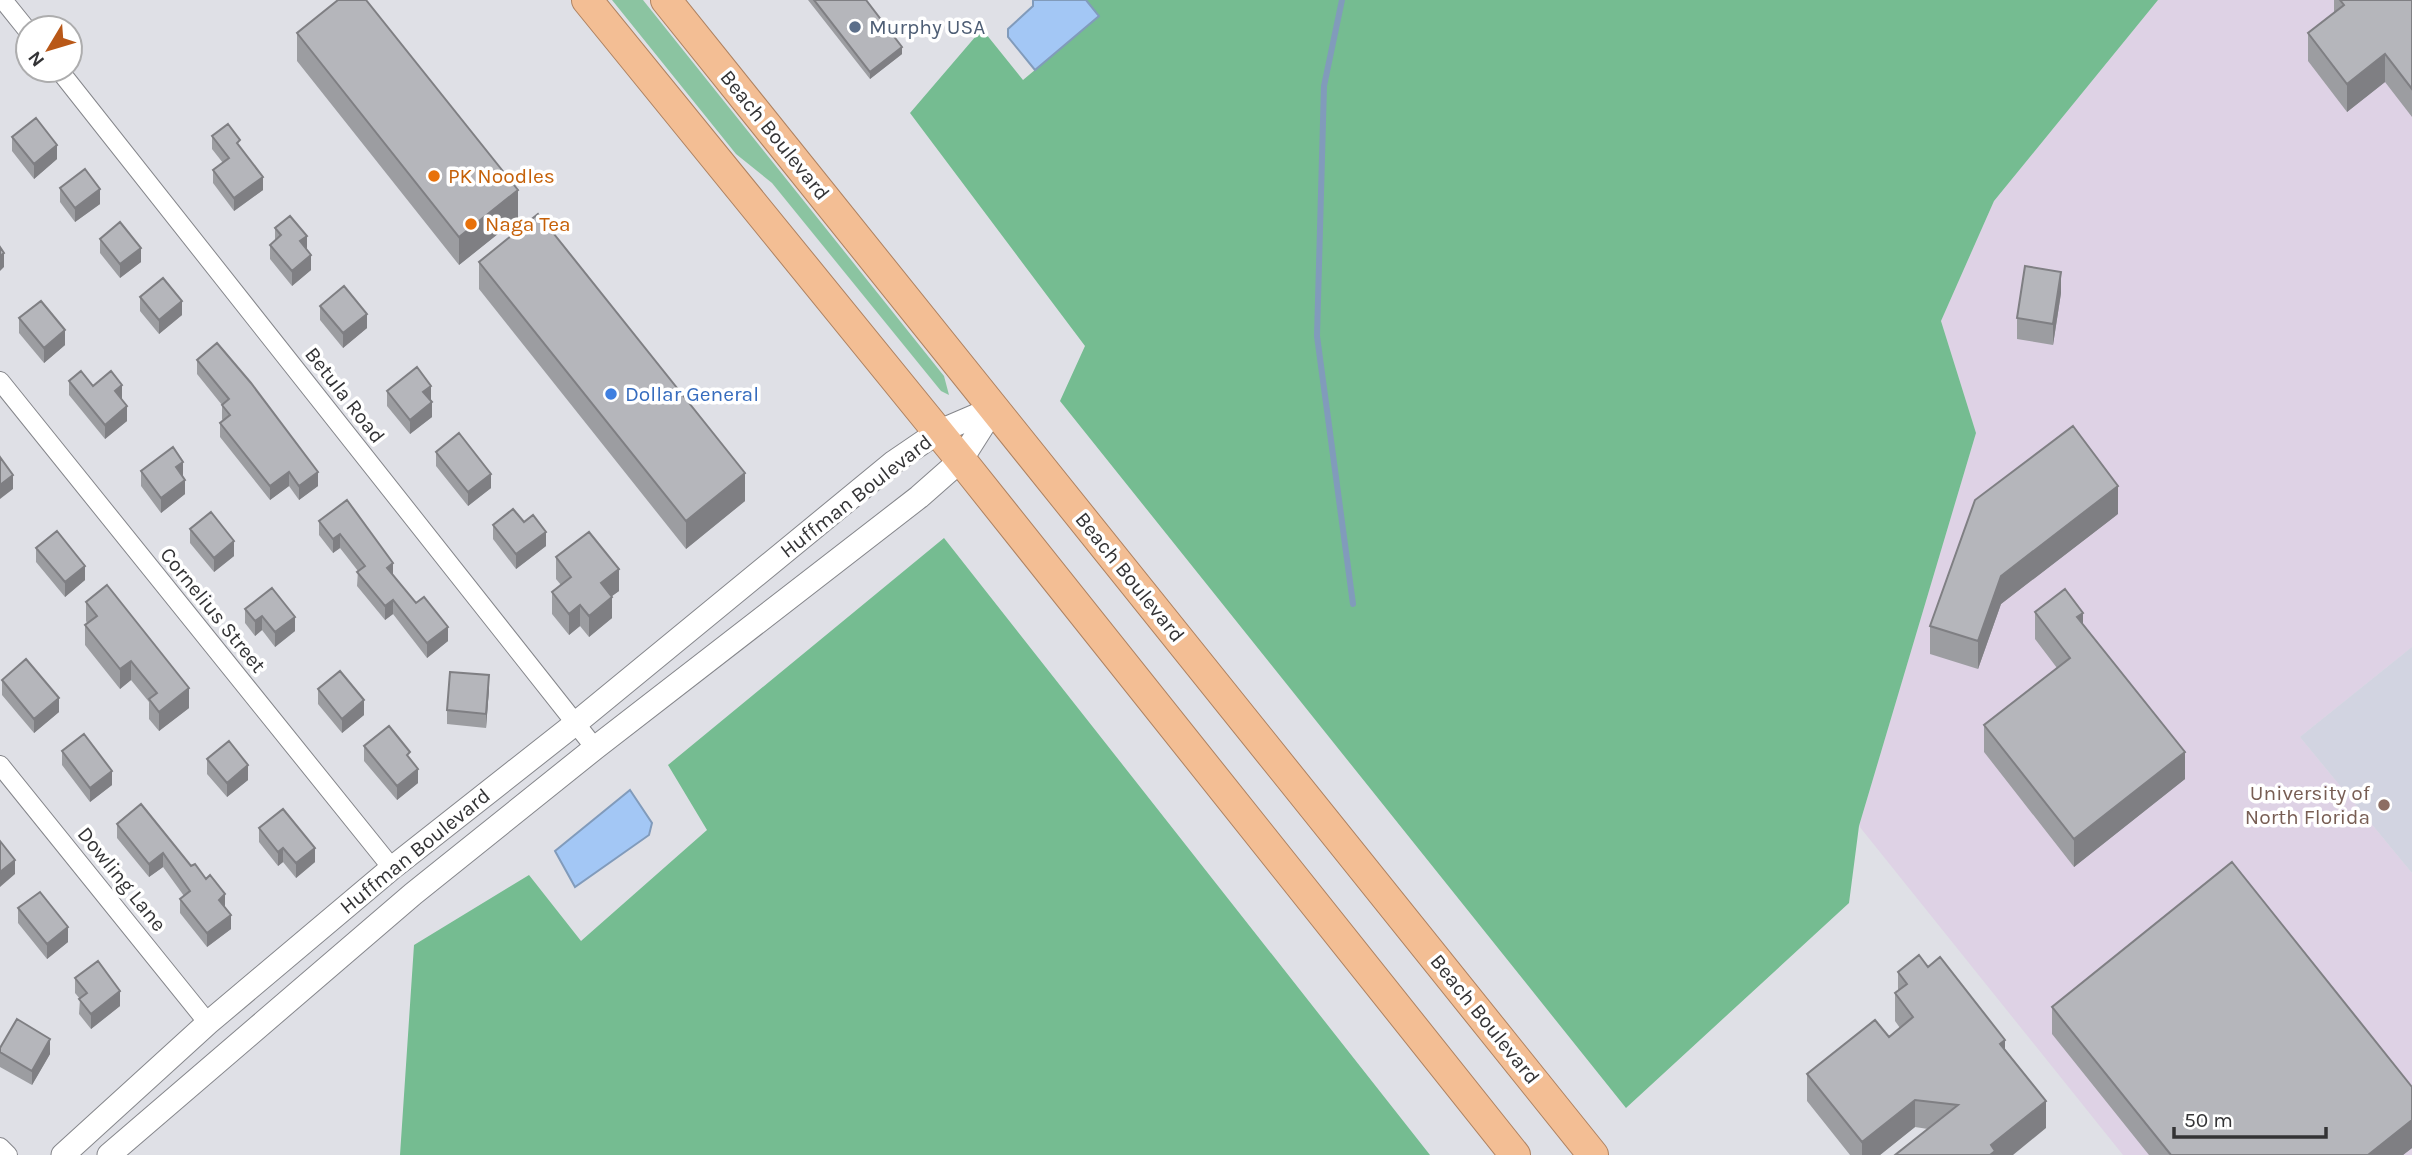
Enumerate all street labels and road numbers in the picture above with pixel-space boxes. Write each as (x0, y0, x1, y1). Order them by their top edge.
street label: Beach Boulevard (715, 65, 835, 205)
street label: Betula Road (300, 342, 390, 448)
street label: Huffman Boulevard (775, 429, 937, 563)
street label: Beach Boulevard (1070, 507, 1190, 647)
street label: Cornelius Street (155, 543, 271, 677)
street label: Huffman Boulevard (335, 783, 495, 919)
street label: Dowling Lane (73, 822, 171, 936)
street label: Beach Boulevard (1425, 949, 1545, 1089)

